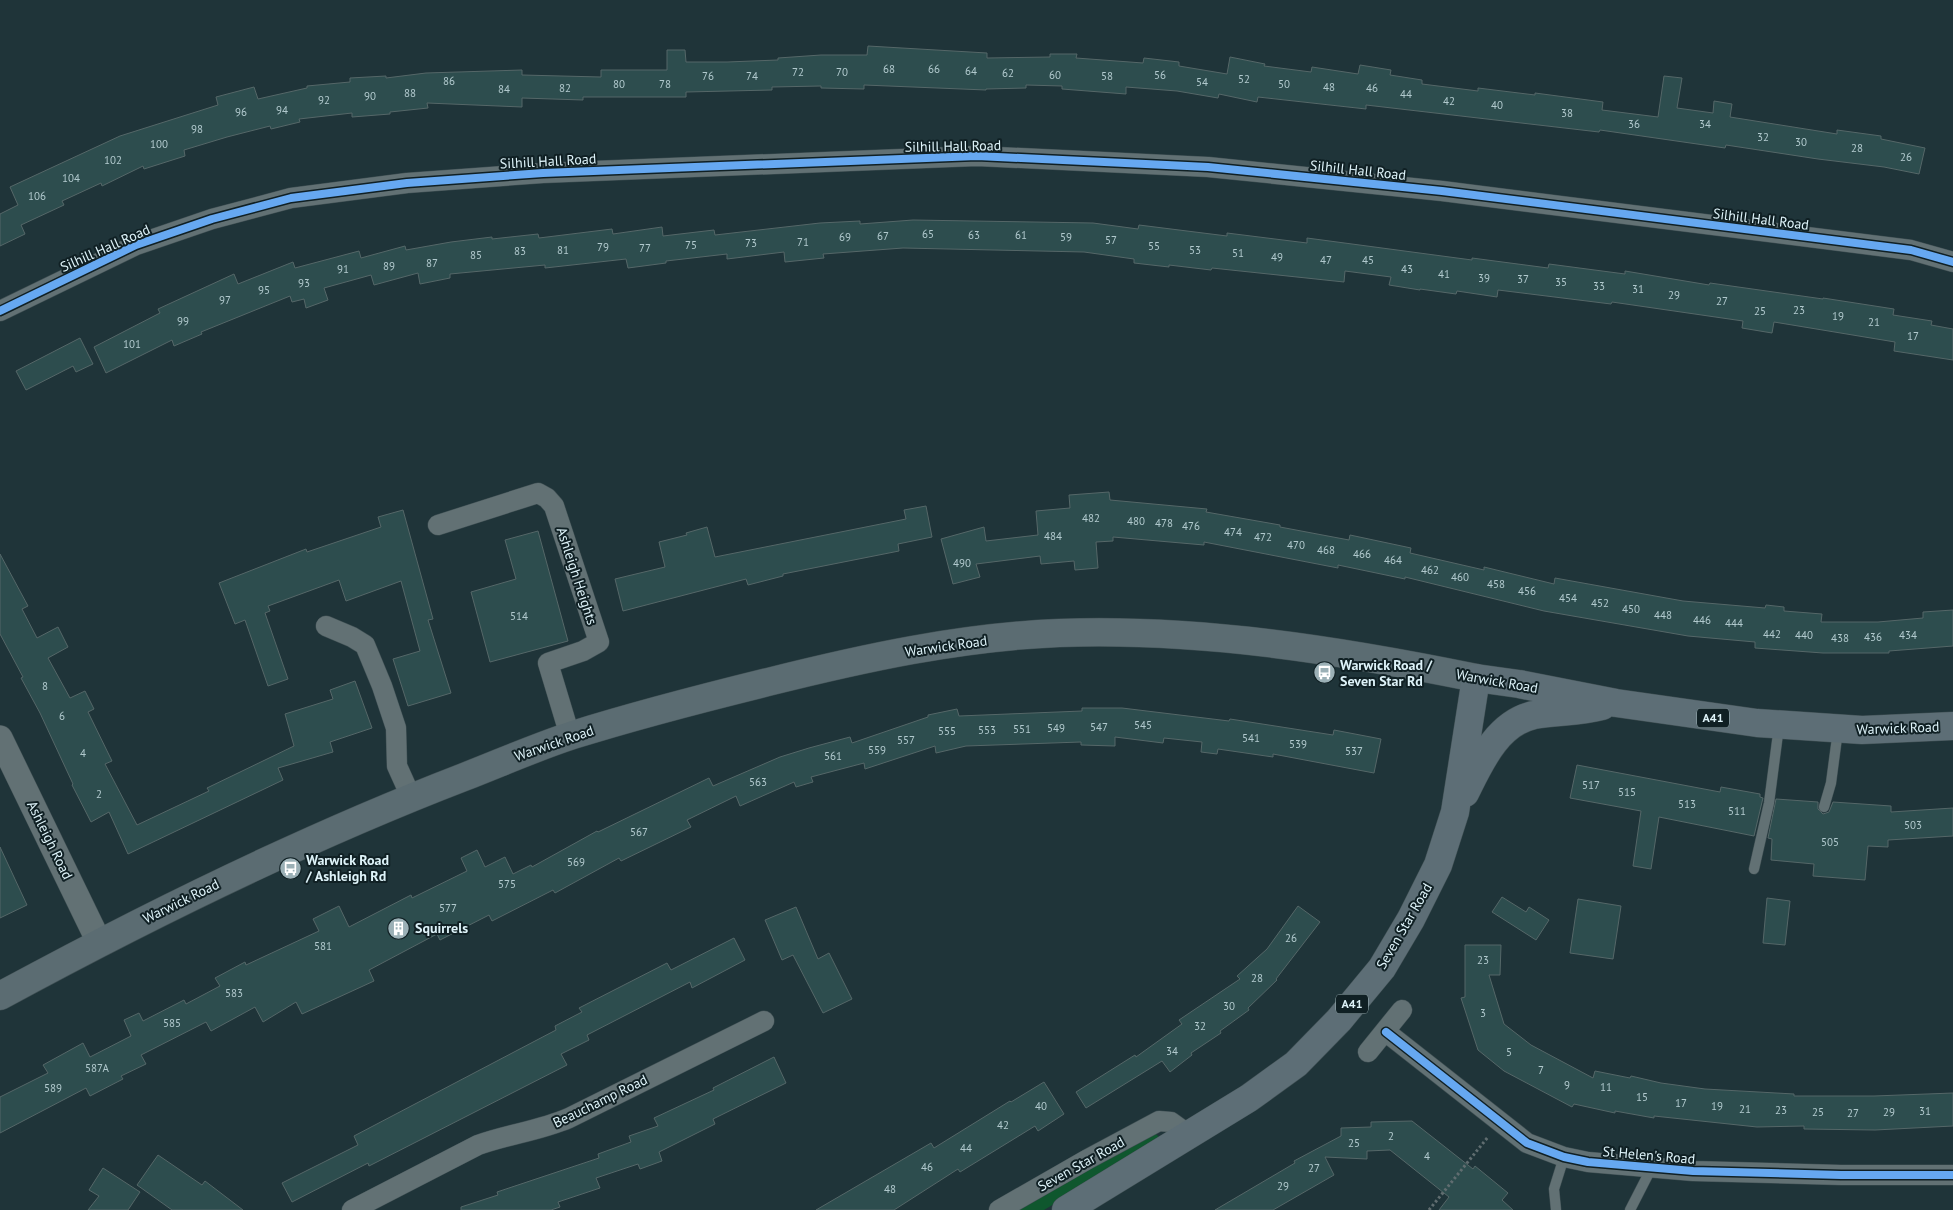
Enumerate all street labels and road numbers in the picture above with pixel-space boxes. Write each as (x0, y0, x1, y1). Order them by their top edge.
street label: Silhill Hall Road (905, 136, 1001, 156)
street label: Silhill Hall Road (499, 149, 597, 173)
street label: Silhill Hall Road (1309, 156, 1407, 184)
street label: Silhill Hall Road (1712, 204, 1810, 234)
street label: Silhill Hall Road (57, 220, 153, 276)
street label: Ashleigh Heights (553, 525, 601, 627)
street label: Warwick Road (904, 631, 988, 661)
street label: Warwick Road (1455, 665, 1539, 697)
road number: A41 (1697, 708, 1729, 728)
street label: Warwick Road (1856, 718, 1940, 738)
street label: Warwick Road (512, 721, 596, 765)
street label: Ashleigh Road (23, 798, 77, 882)
street label: Warwick Road (140, 875, 222, 927)
street label: Seven Star Road (1372, 880, 1436, 972)
road number: A41 (1336, 994, 1368, 1014)
street label: Beauchamp Road (550, 1070, 650, 1132)
street label: Seven Star Road (1034, 1133, 1128, 1195)
street label: St Helen's Road (1602, 1142, 1696, 1168)

